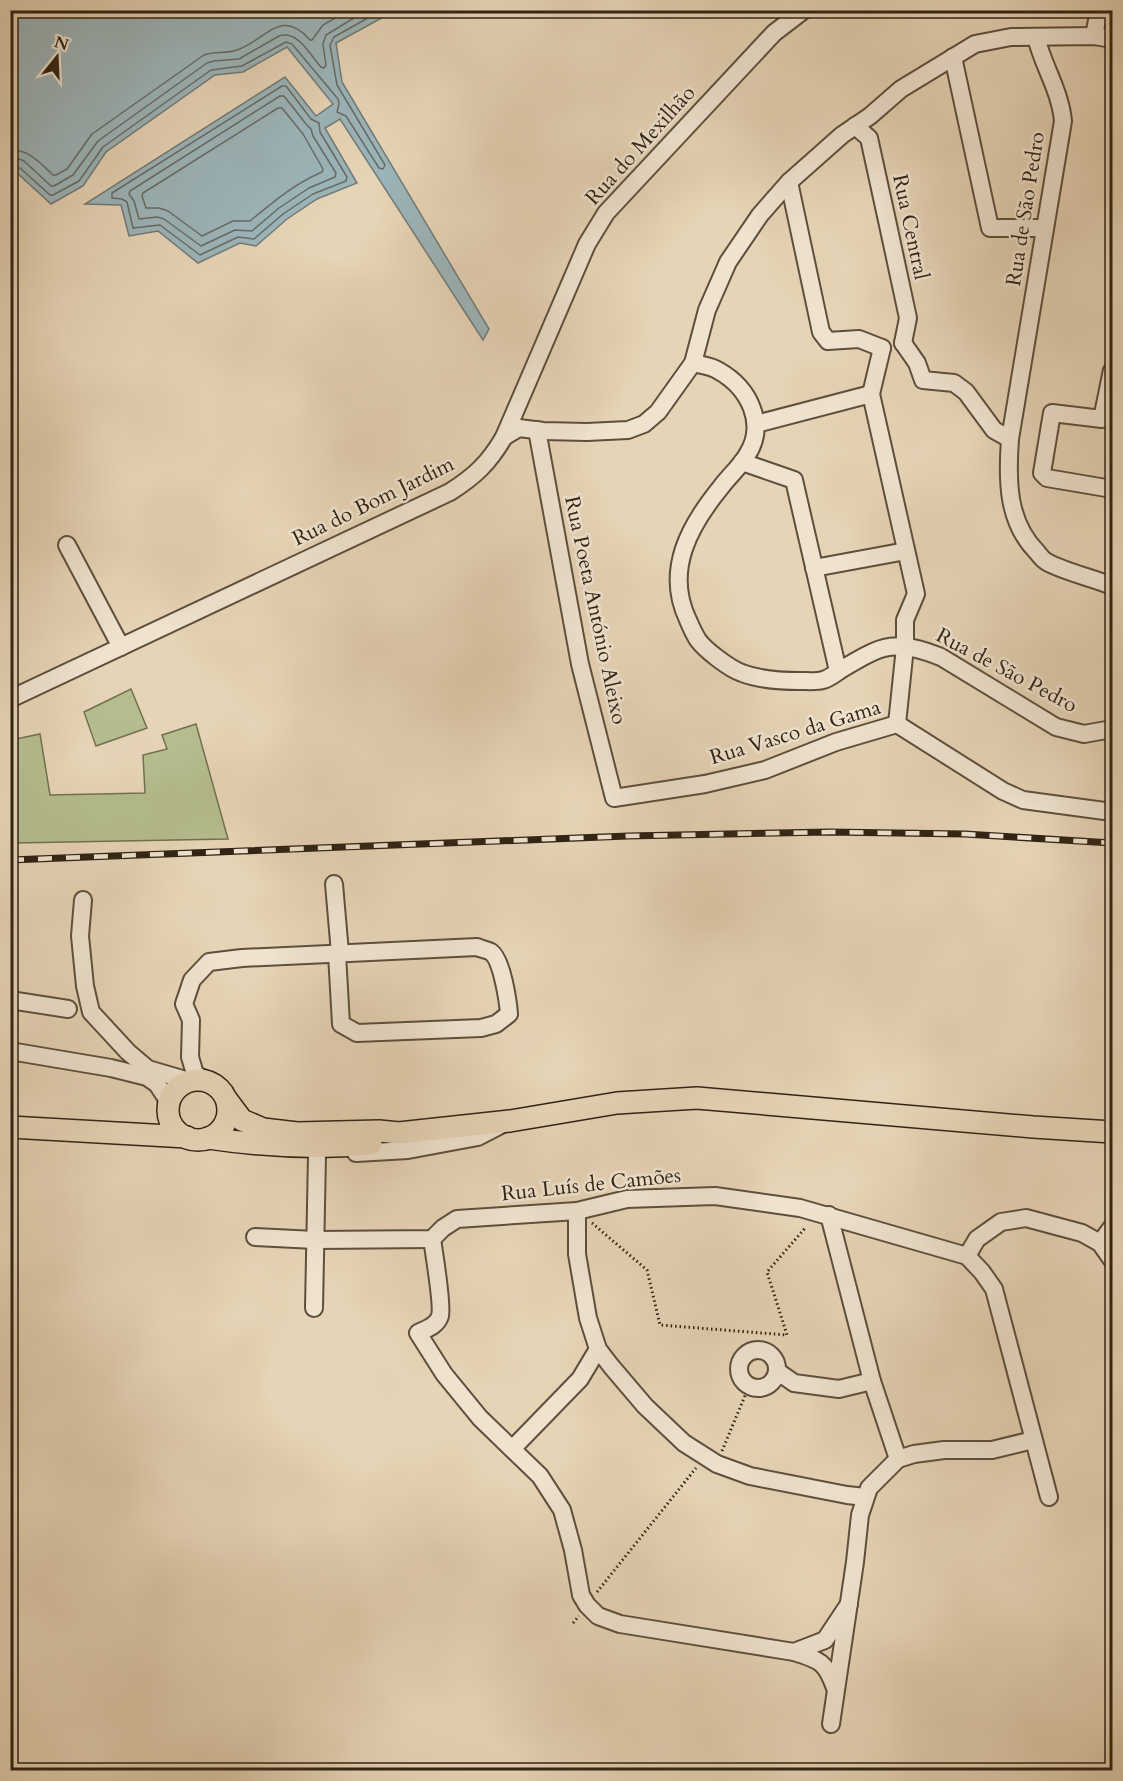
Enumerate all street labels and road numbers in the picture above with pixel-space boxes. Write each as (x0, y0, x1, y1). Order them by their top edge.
street label: Rua do Mexilhão (579, 79, 702, 212)
street label: Rua de São Pedro (999, 130, 1052, 288)
street label: Rua Central (885, 172, 936, 282)
street label: Rua do Bom Jardim (287, 450, 459, 553)
street label: Rua Poeta António Aleixo (557, 493, 634, 727)
street label: Rua de São Pedro (931, 621, 1082, 720)
street label: Rua Vasco da Gama (706, 693, 884, 772)
street label: Rua Luís de Camões (500, 1161, 682, 1208)

